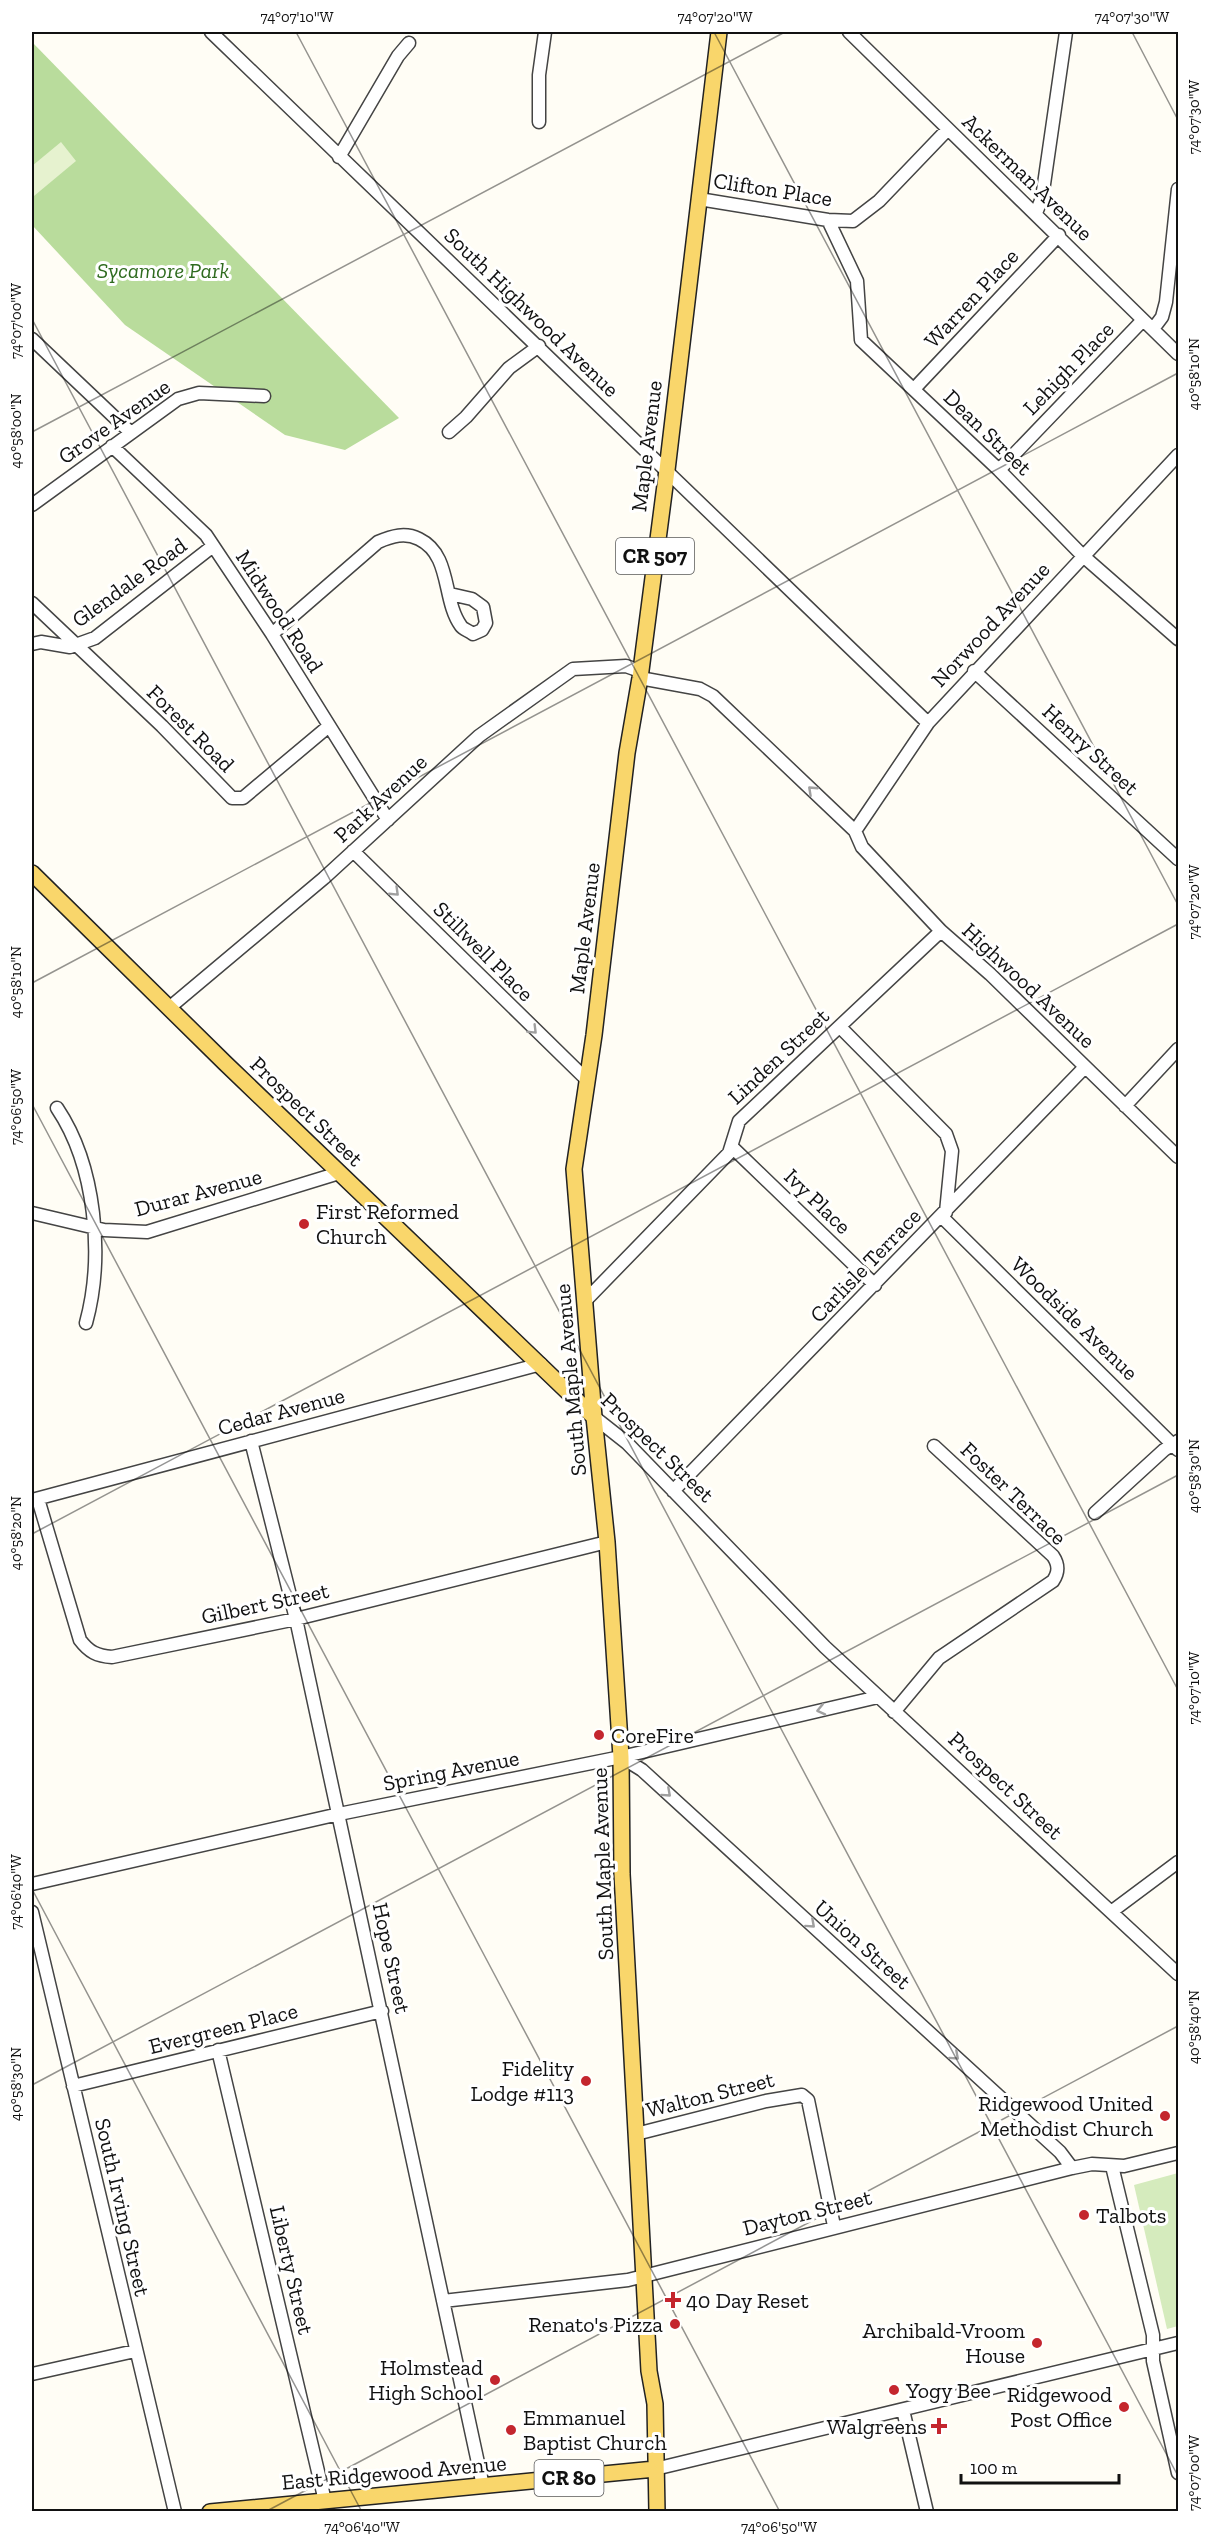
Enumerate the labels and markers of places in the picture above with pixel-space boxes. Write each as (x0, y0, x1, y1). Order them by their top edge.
place label: First Reformed Church (316, 1198, 459, 1250)
marker: First Reformed Church (297, 1217, 311, 1231)
place label: CoreFire (611, 1722, 694, 1749)
marker: CoreFire (592, 1728, 606, 1742)
place label: Fidelity Lodge #113 (471, 2055, 575, 2107)
marker: Fidelity Lodge #113 (579, 2074, 593, 2088)
place label: Ridgewood United Methodist Church (978, 2090, 1154, 2142)
marker: Ridgewood United Methodist Church (1158, 2109, 1172, 2123)
place label: Talbots (1096, 2202, 1166, 2229)
marker: Talbots (1077, 2208, 1091, 2222)
place label: 40 Day Reset (686, 2287, 809, 2314)
marker: 40 Day Reset (664, 2291, 682, 2309)
place label: Renato's Pizza (528, 2311, 663, 2338)
marker: Renato's Pizza (668, 2317, 682, 2331)
place label: Archibald-Vroom House (862, 2317, 1025, 2369)
marker: Archibald-Vroom House (1030, 2336, 1044, 2350)
place label: Holmstead High School (368, 2354, 483, 2406)
marker: Holmstead High School (488, 2373, 502, 2387)
place label: Yogy Bee (905, 2377, 991, 2404)
place label: Ridgewood Post Office (1007, 2381, 1112, 2433)
marker: Yogy Bee (887, 2383, 901, 2397)
marker: Ridgewood Post Office (1117, 2400, 1131, 2414)
place label: Emmanuel Baptist Church (523, 2404, 667, 2456)
place label: Walgreens (827, 2413, 927, 2440)
marker: Walgreens (932, 2419, 946, 2433)
marker: Emmanuel Baptist Church (504, 2423, 518, 2437)

